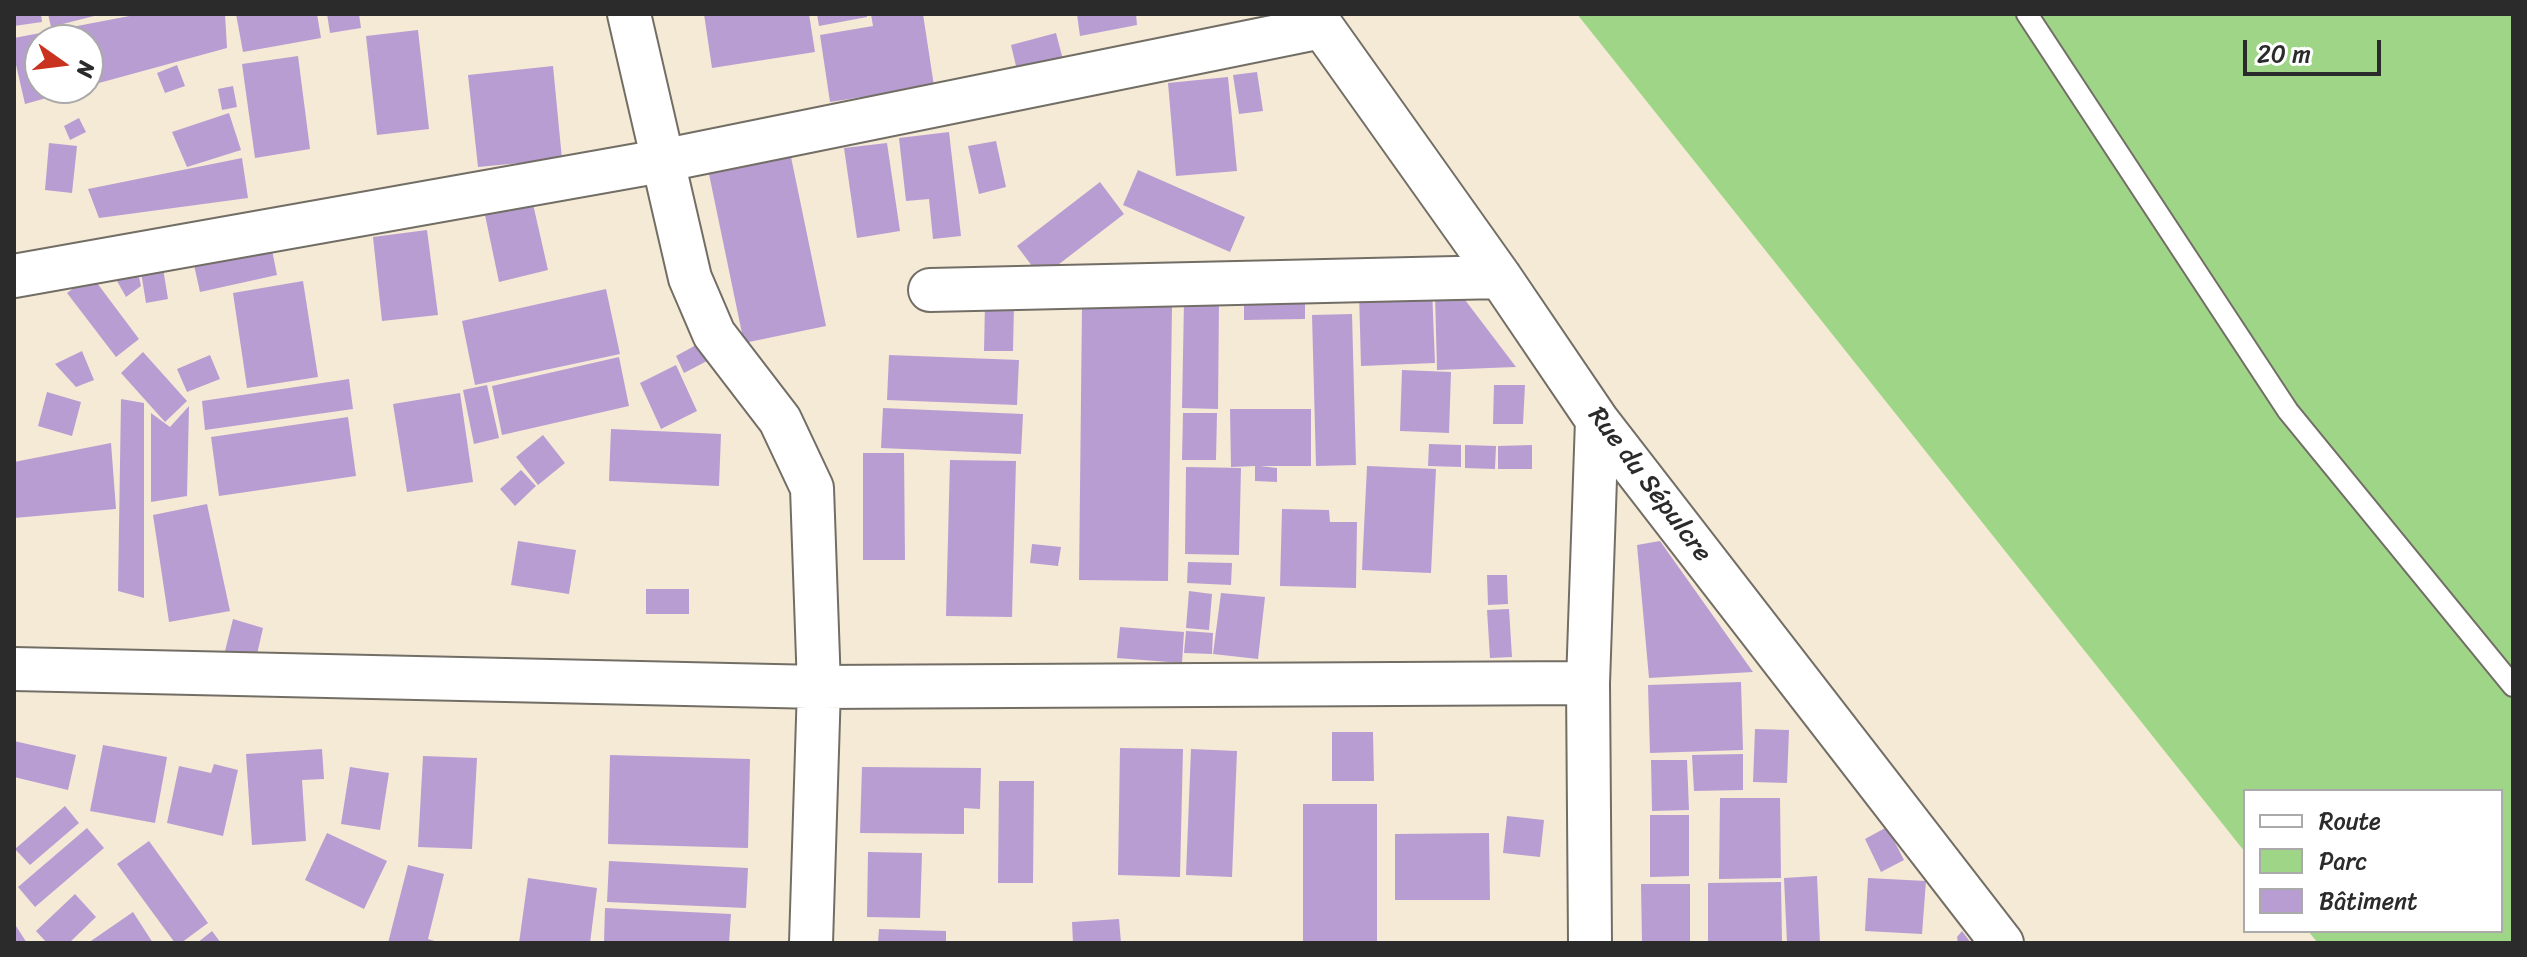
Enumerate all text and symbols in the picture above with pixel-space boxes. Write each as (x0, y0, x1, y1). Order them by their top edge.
north arrow (24, 24, 104, 104)
scale bar (2247, 24, 2385, 74)
text: 20 m (2257, 33, 2311, 75)
text: N (65, 57, 107, 82)
street label: Rue du Sépulcre (1581, 401, 1717, 569)
legend (2243, 789, 2503, 933)
text: Route (2319, 800, 2381, 842)
text: Parc (2319, 840, 2367, 882)
text: Bâtiment (2319, 880, 2418, 922)

